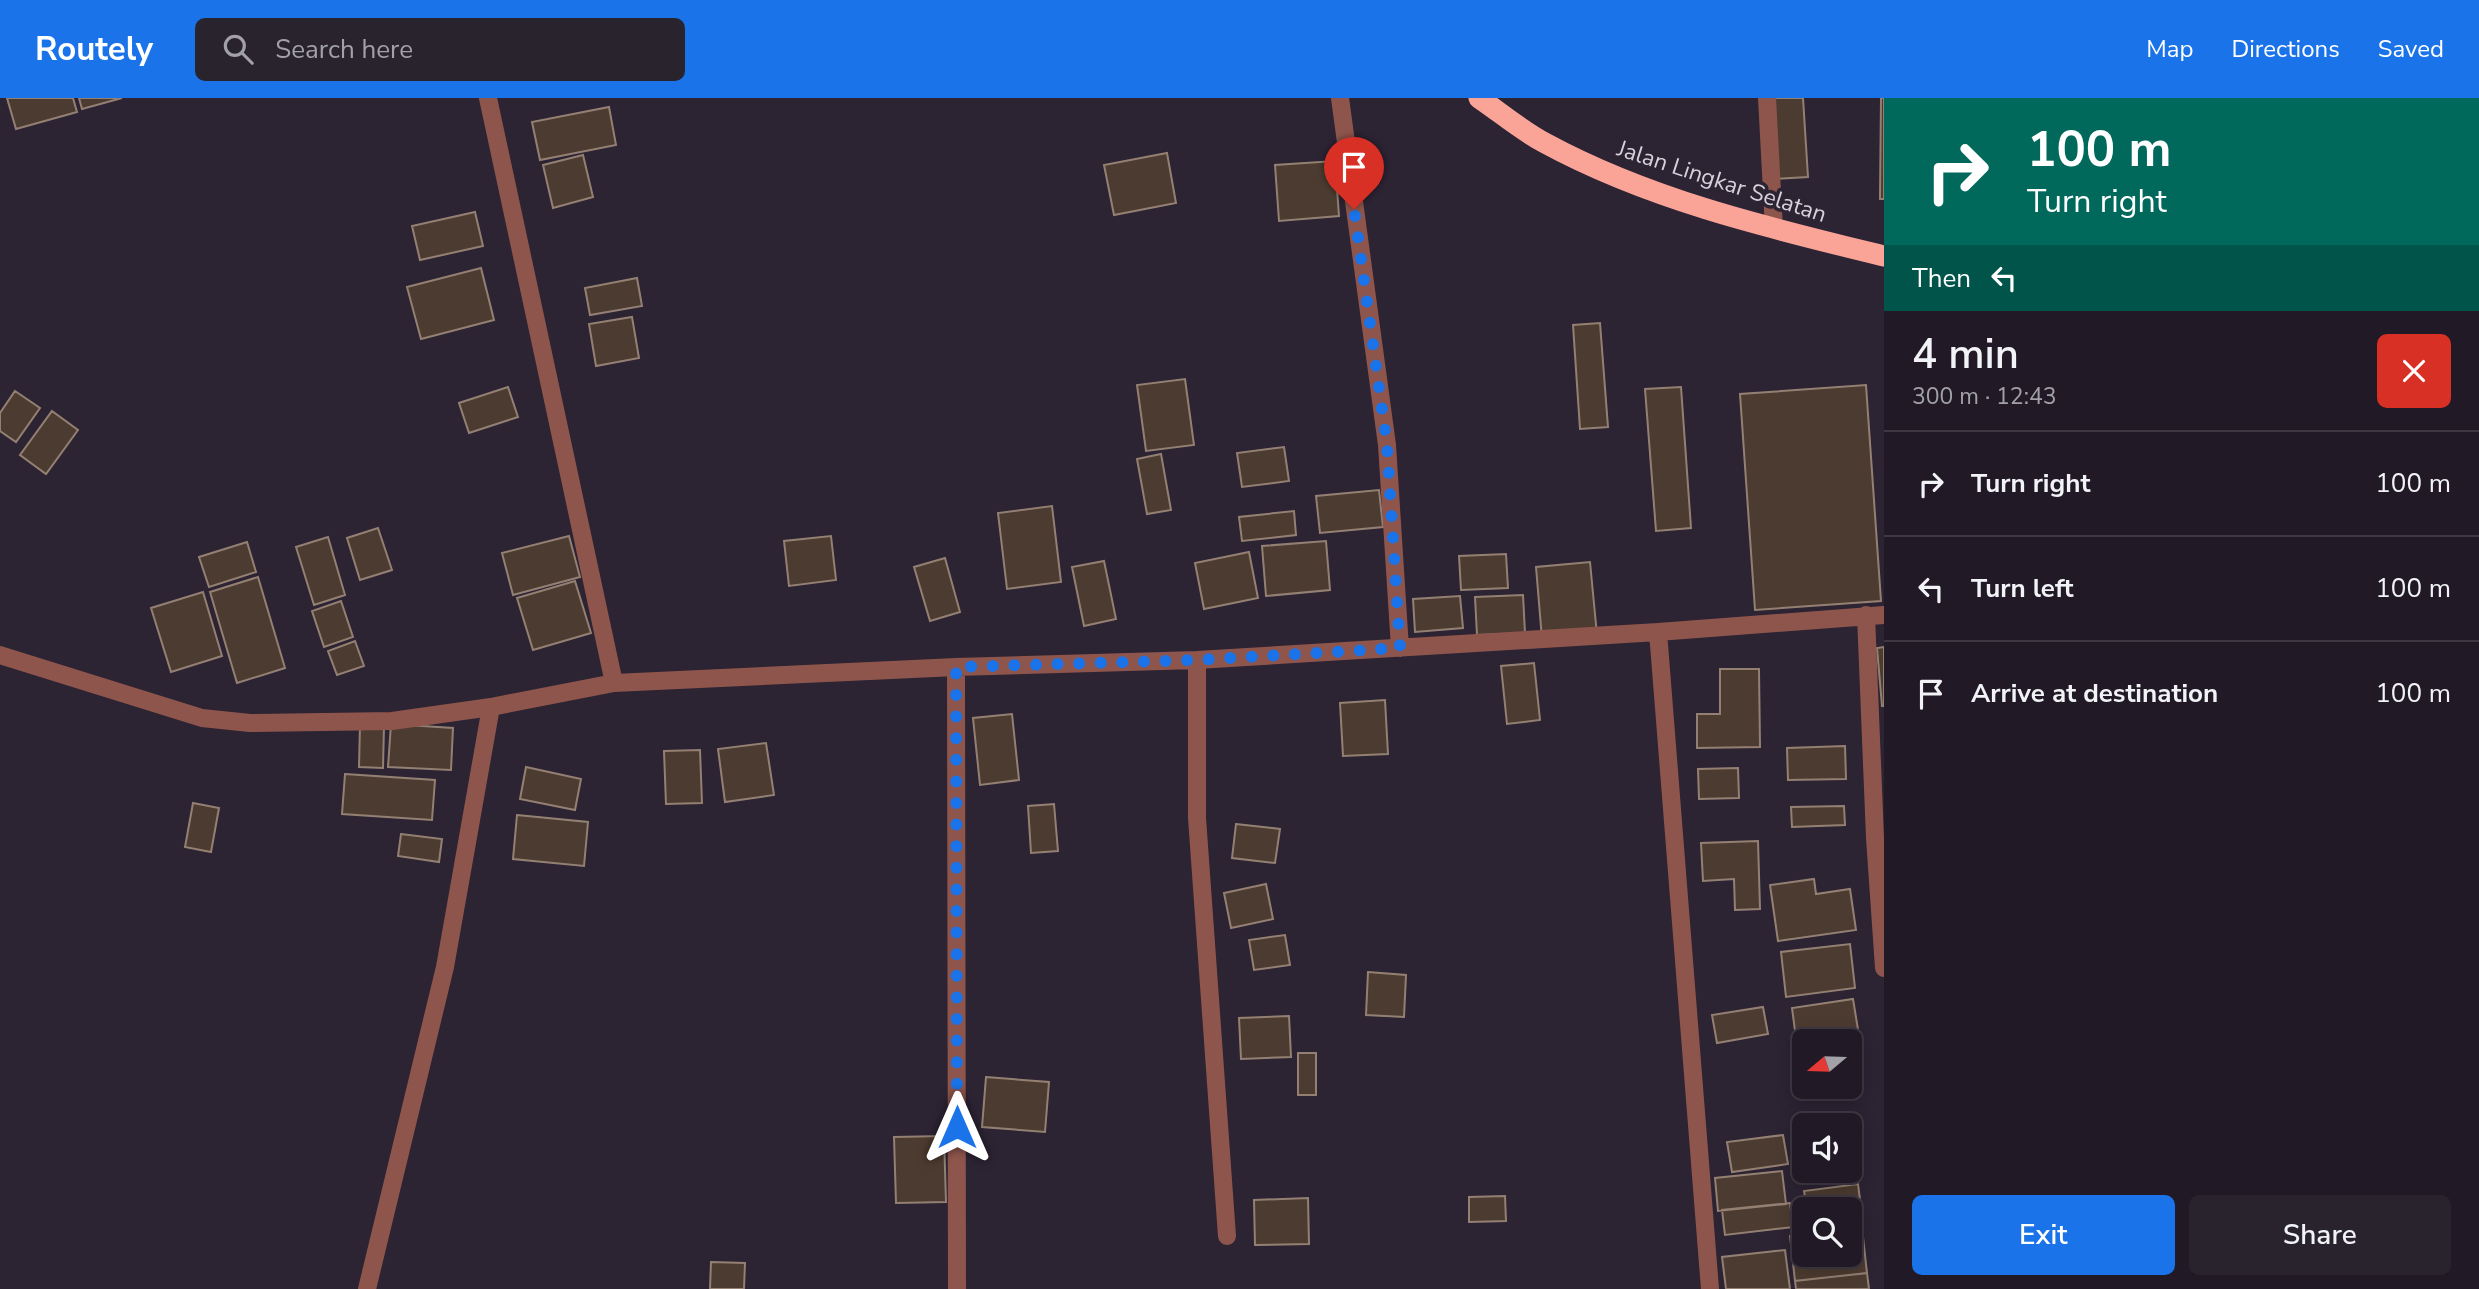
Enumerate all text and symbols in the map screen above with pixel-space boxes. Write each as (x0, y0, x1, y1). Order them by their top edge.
search box (195, 18, 685, 81)
text: Routely (35, 27, 153, 72)
icon: search (219, 30, 257, 68)
text: Search here (275, 32, 413, 67)
text: Map (2146, 33, 2193, 65)
text: Directions (2231, 33, 2340, 65)
text: Saved (2378, 33, 2444, 65)
text: 100 m (2027, 116, 2171, 183)
icon: right (1912, 126, 2003, 217)
street label: Jalan Lingkar Selatan (1612, 133, 1830, 230)
pin (1324, 137, 1384, 209)
icon: arrive (1335, 148, 1373, 186)
text: Turn right (2027, 180, 2167, 223)
icon: left (1985, 259, 2023, 297)
text: Then (1912, 261, 1971, 296)
text: 4 min (1912, 326, 2019, 383)
button: close (2377, 334, 2451, 408)
text: 300 m · 12:43 (1912, 381, 2057, 412)
icon: right (1912, 465, 1950, 503)
text: Turn right (1971, 466, 2090, 501)
text: 100 m (2375, 466, 2451, 501)
icon: left (1912, 570, 1950, 608)
text: Turn left (1971, 571, 2074, 606)
text: 100 m (2375, 571, 2451, 606)
icon: arrive (1912, 675, 1950, 713)
text: Arrive at destination (1971, 676, 2218, 711)
text: 100 m (2375, 676, 2451, 711)
north arrow (1792, 1029, 1862, 1099)
map controls (1792, 1029, 1862, 1267)
position arrow (920, 1090, 994, 1164)
button: sound (1792, 1113, 1862, 1183)
button: Exit (1912, 1195, 2175, 1275)
button: Share (2189, 1195, 2451, 1275)
button: search (1792, 1197, 1862, 1267)

